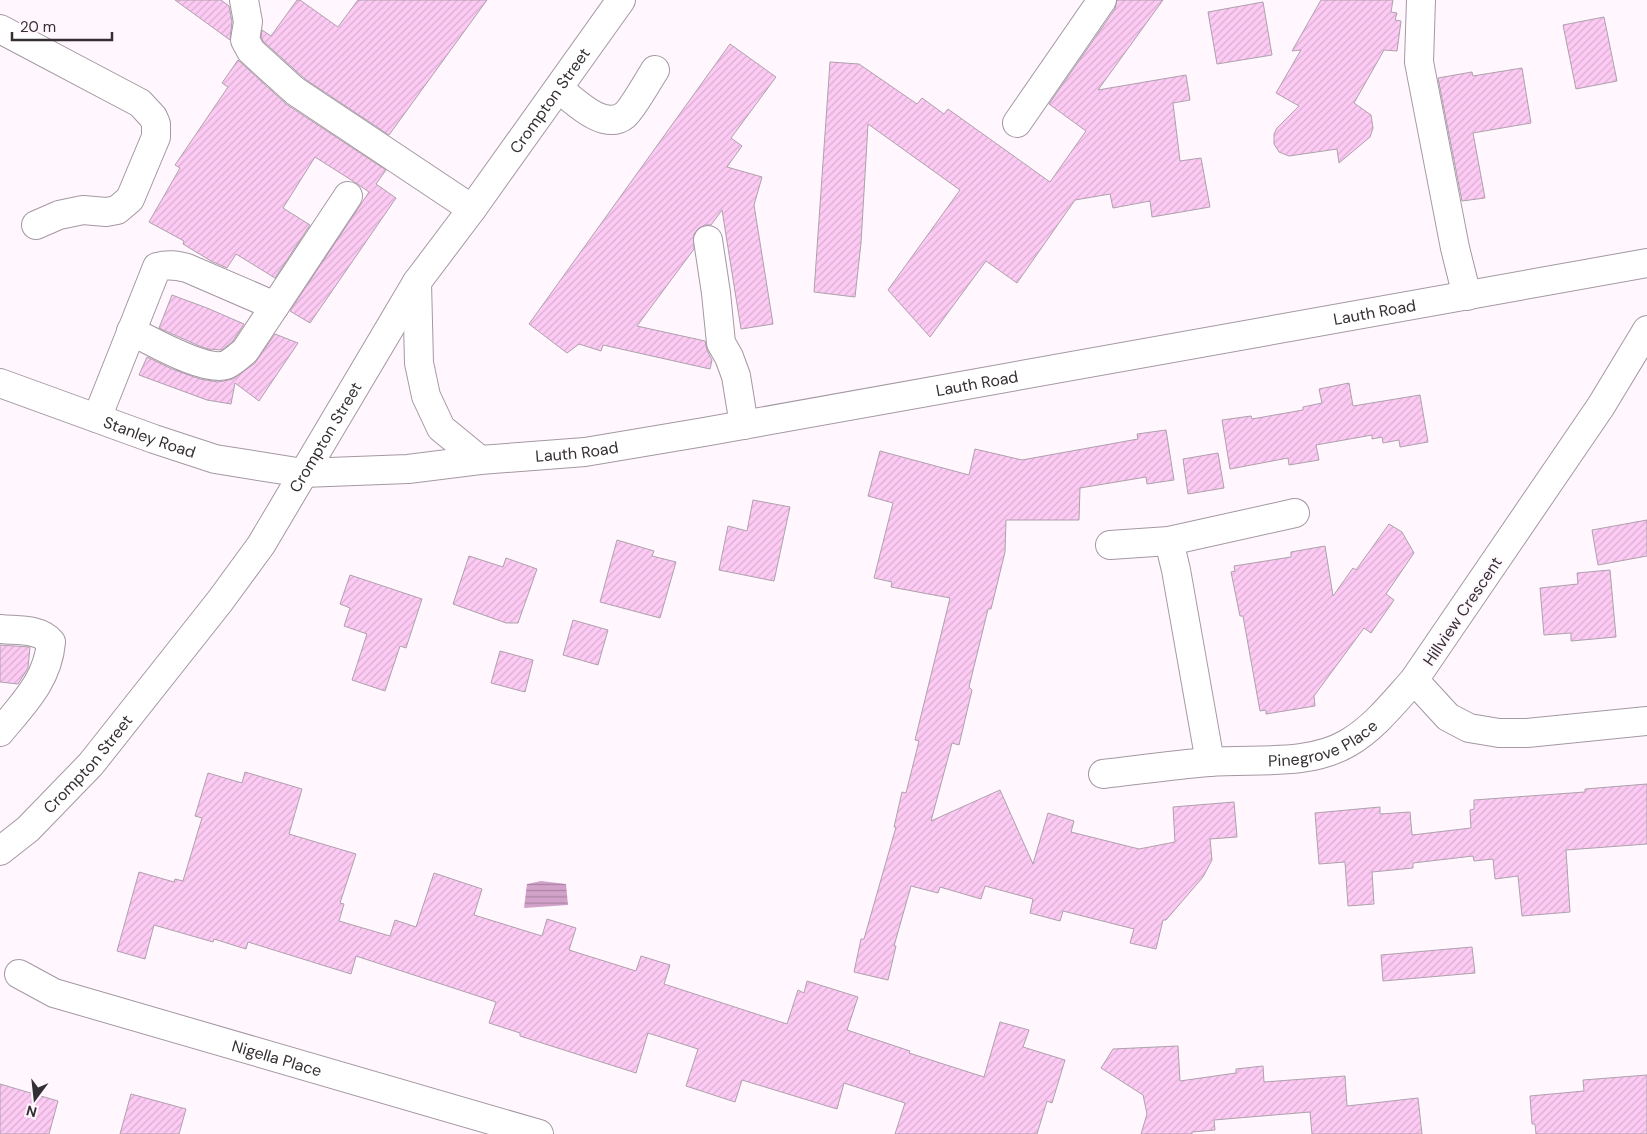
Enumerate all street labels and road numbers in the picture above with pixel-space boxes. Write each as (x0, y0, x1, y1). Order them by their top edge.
street label: Crompton Street (505, 44, 595, 158)
street label: Lauth Road (1332, 295, 1418, 330)
street label: Lauth Road (934, 366, 1020, 401)
street label: Crompton Street (285, 378, 366, 496)
street label: Stanley Road (100, 411, 198, 463)
street label: Lauth Road (535, 437, 620, 467)
street label: Hillview Crescent (1418, 553, 1507, 670)
street label: Crompton Street (39, 710, 137, 818)
street label: Pinegrove Place (1268, 715, 1382, 771)
street label: Nigella Place (229, 1035, 324, 1081)

